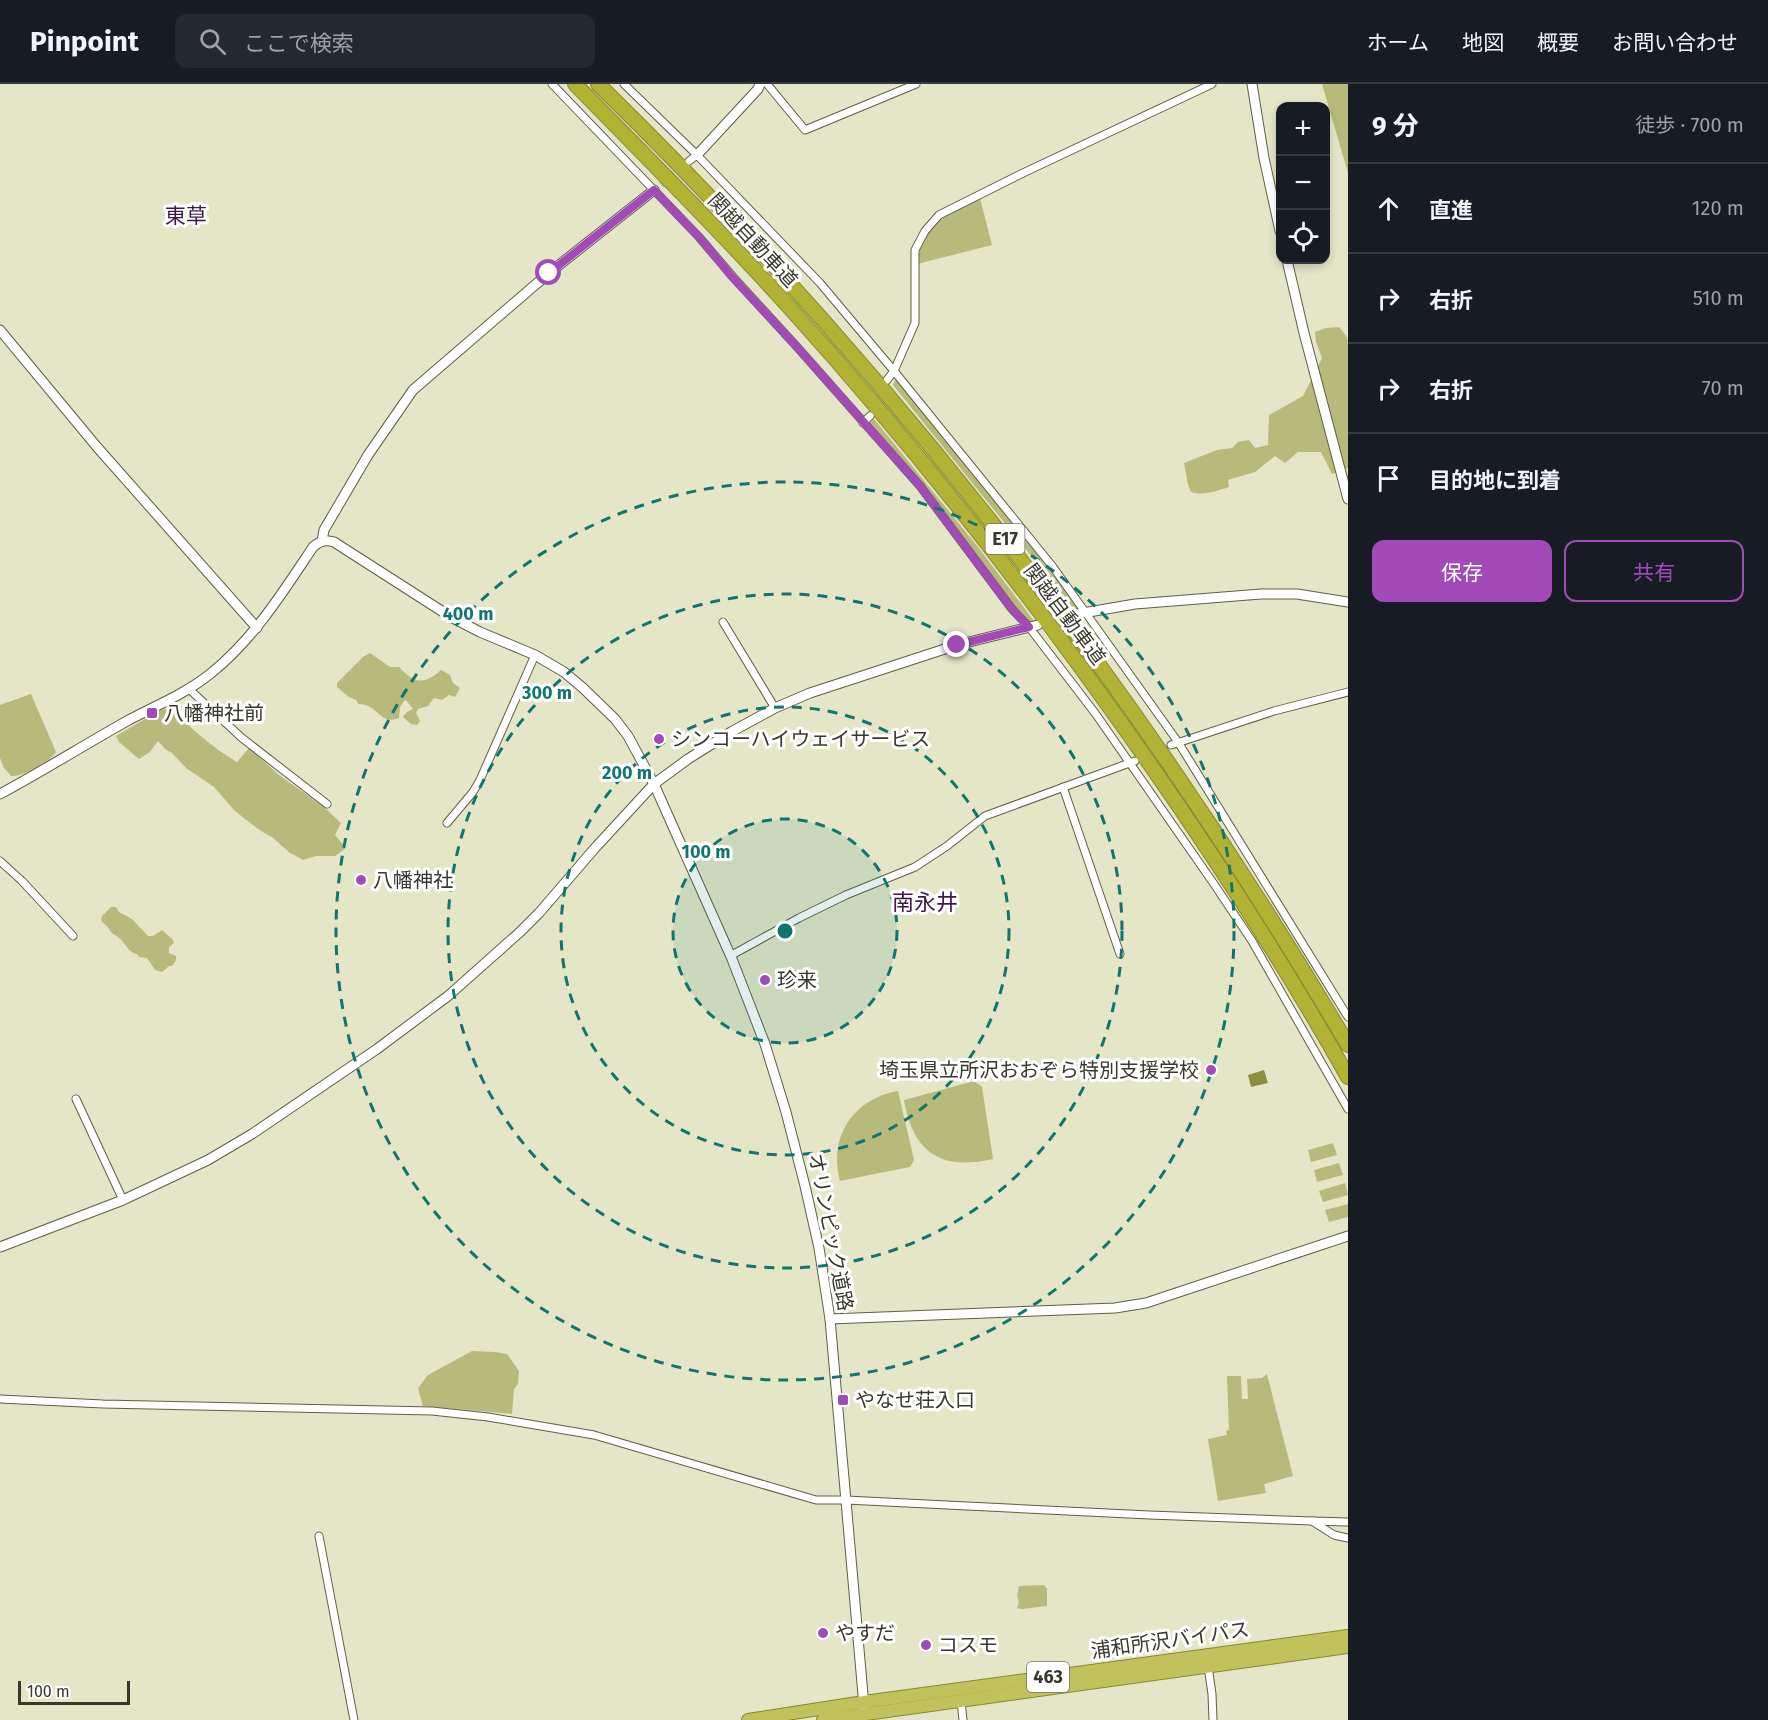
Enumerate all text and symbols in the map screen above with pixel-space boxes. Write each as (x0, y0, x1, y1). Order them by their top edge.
search box (175, 14, 595, 68)
text: Pinpoint (30, 25, 139, 58)
icon: search (196, 25, 229, 58)
text: ここで検索 (244, 30, 354, 57)
text: ホーム (1367, 30, 1429, 56)
text: 地図 (1462, 30, 1504, 56)
text: 概要 (1537, 30, 1579, 56)
text: お問い合わせ (1612, 30, 1738, 56)
map controls (1276, 102, 1330, 264)
button: + (1276, 102, 1330, 156)
text: 9 分 (1372, 111, 1419, 142)
text: 徒歩 · 700 m (1635, 113, 1744, 137)
button: − (1276, 156, 1330, 210)
street label: 関越自動車道 (703, 188, 803, 292)
icon: ahead (1372, 192, 1405, 225)
text: 120 m (1692, 196, 1744, 220)
text: 直進 (1429, 197, 1473, 224)
district label: 東草 (165, 203, 207, 229)
button: locate (1276, 210, 1330, 264)
route start (535, 259, 561, 285)
icon: right (1372, 282, 1405, 315)
text: 510 m (1693, 286, 1744, 310)
text: 右折 (1429, 287, 1473, 314)
icon: right (1372, 372, 1405, 405)
text: 70 m (1702, 376, 1744, 400)
text: 右折 (1429, 377, 1473, 404)
icon: arrive (1372, 462, 1405, 495)
text: 目的地に到着 (1429, 467, 1561, 494)
road number: E17 (986, 524, 1024, 554)
button: 保存 (1372, 540, 1552, 602)
button: 共有 (1564, 540, 1744, 602)
street label: 関越自動車道 (1019, 559, 1111, 669)
text: 400 m (443, 603, 493, 625)
route end (943, 631, 969, 657)
text: 300 m (521, 682, 572, 704)
place label: 八幡神社前 (164, 701, 264, 725)
marker: 八幡神社前 (145, 706, 159, 720)
place label: シンコーハイウェイサービス (671, 727, 930, 751)
marker: シンコーハイウェイサービス (652, 732, 666, 746)
text: 200 m (602, 762, 652, 784)
text: 100 m (682, 841, 730, 863)
place label: 八幡神社 (373, 868, 453, 892)
marker: 八幡神社 (354, 873, 368, 887)
district label: 南永井 (892, 889, 958, 916)
centre of rings (775, 921, 795, 941)
place label: 珍来 (777, 968, 817, 992)
marker: 珍来 (758, 973, 772, 987)
place label: 埼玉県立所沢おおぞら特別支援学校 (879, 1058, 1199, 1082)
marker: 埼玉県立所沢おおぞら特別支援学校 (1204, 1063, 1218, 1077)
street label: オリンピック道路 (804, 1151, 858, 1313)
place label: やなせ荘入口 (855, 1388, 975, 1412)
marker: やなせ荘入口 (836, 1393, 850, 1407)
street label: 浦和所沢バイパス (1089, 1617, 1251, 1663)
place label: やすだ (835, 1621, 895, 1645)
marker: やすだ (816, 1626, 830, 1640)
place label: コスモ (938, 1633, 998, 1657)
marker: コスモ (919, 1638, 933, 1652)
road number: 463 (1027, 1662, 1069, 1692)
scale bar (18, 1678, 130, 1706)
text: 100 m (27, 1682, 70, 1701)

